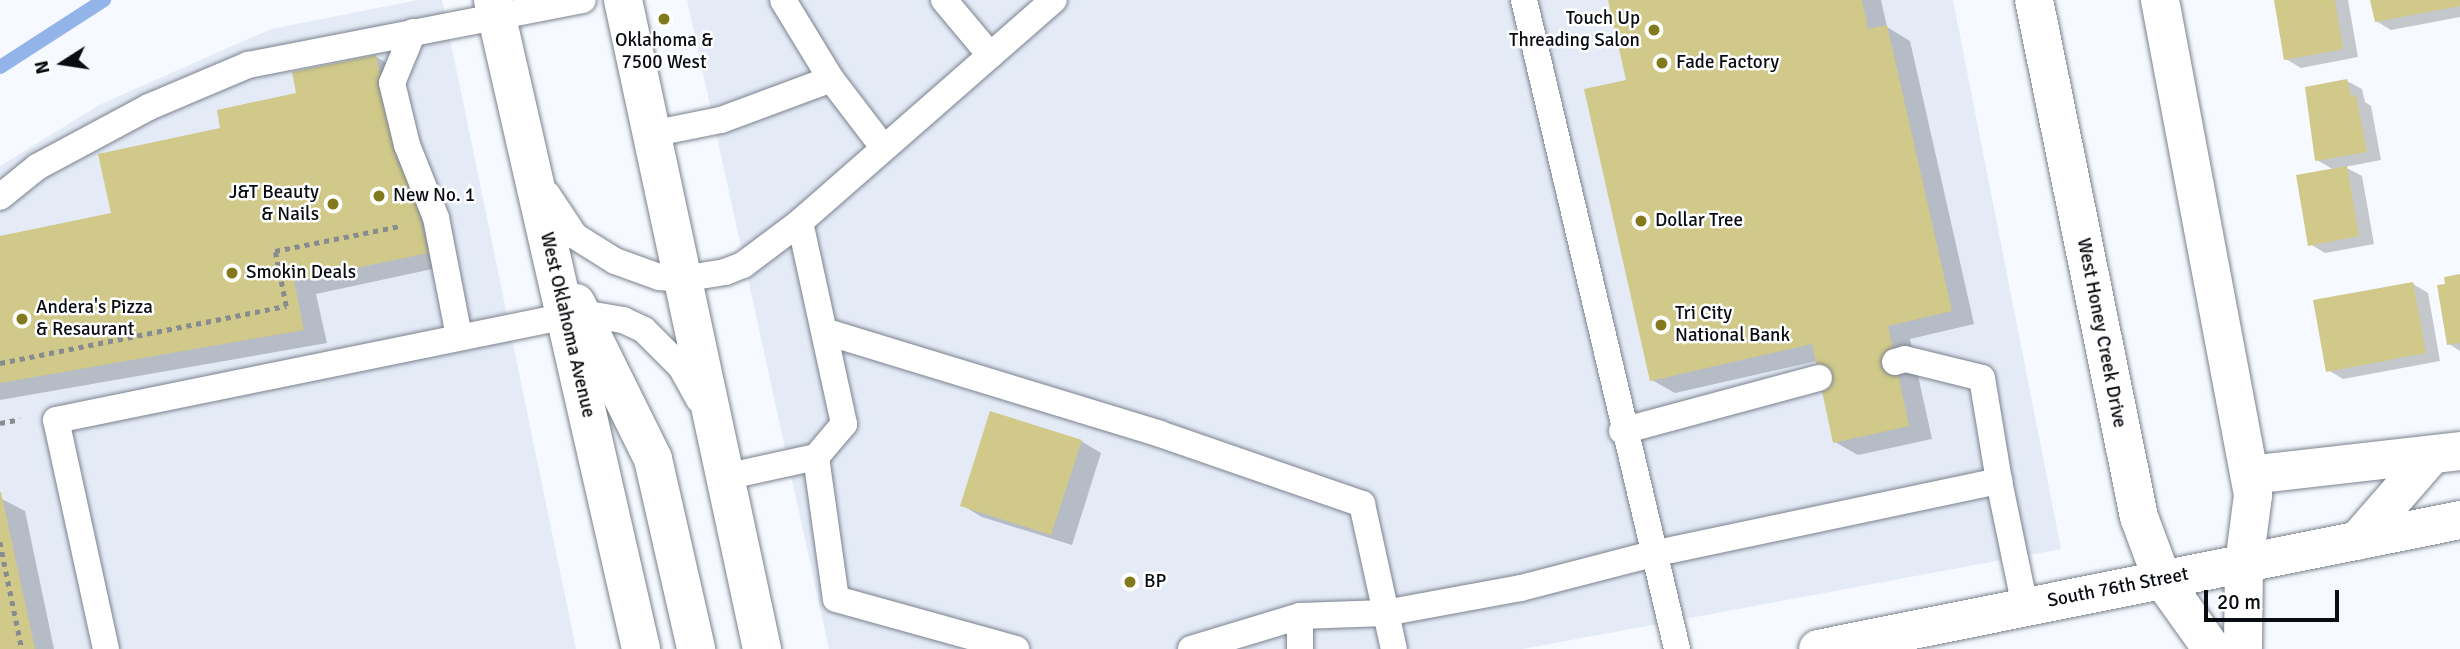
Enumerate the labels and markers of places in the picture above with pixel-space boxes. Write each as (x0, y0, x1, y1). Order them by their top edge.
place label: Touch Up Threading Salon (1509, 8, 1640, 52)
marker: Oklahoma & 7500 West (656, 11, 672, 27)
marker: Touch Up Threading Salon (1646, 22, 1662, 38)
place label: Oklahoma & 7500 West (615, 30, 713, 74)
place label: Fade Factory (1676, 52, 1779, 74)
marker: Fade Factory (1654, 55, 1670, 71)
place label: J&T Beauty & Nails (229, 182, 319, 226)
place label: New No. 1 (393, 185, 475, 207)
marker: New No. 1 (371, 188, 387, 204)
marker: J&T Beauty & Nails (325, 196, 341, 212)
place label: Dollar Tree (1655, 210, 1743, 232)
marker: Dollar Tree (1633, 213, 1649, 229)
place label: Smokin Deals (246, 262, 356, 284)
marker: Smokin Deals (224, 265, 240, 281)
place label: Andera's Pizza & Resaurant (36, 297, 153, 341)
place label: Tri City National Bank (1675, 303, 1790, 347)
marker: Andera's Pizza & Resaurant (14, 311, 30, 327)
marker: Tri City National Bank (1653, 317, 1669, 333)
place label: BP (1144, 571, 1166, 593)
marker: BP (1122, 574, 1138, 590)

